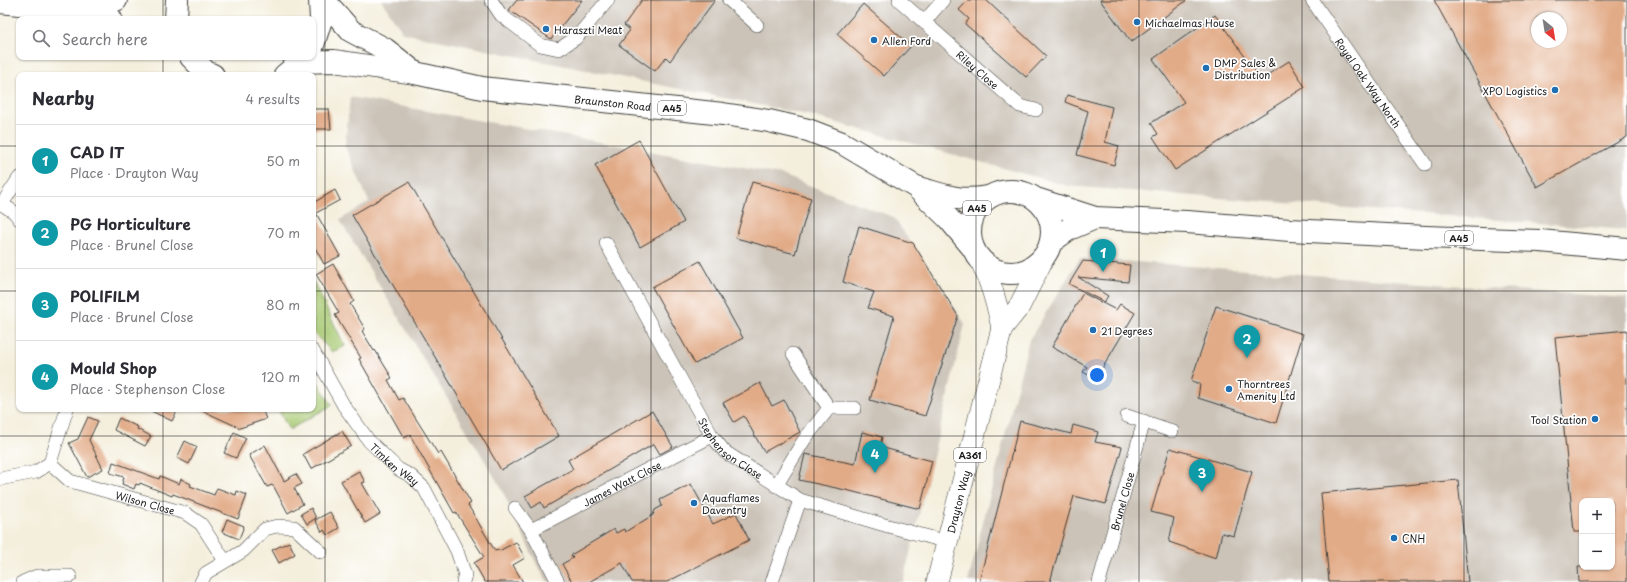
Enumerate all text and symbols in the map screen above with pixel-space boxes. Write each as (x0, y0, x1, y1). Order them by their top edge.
north arrow (1531, 12, 1567, 48)
place label: Michaelmas House (1145, 15, 1235, 30)
search box (16, 16, 316, 60)
marker: Michaelmas House (1132, 17, 1142, 27)
place label: Haraszti Meat (554, 22, 622, 37)
marker: Haraszti Meat (541, 24, 551, 34)
icon: search (30, 27, 52, 49)
text: Search here (62, 27, 148, 50)
place label: Allen Ford (882, 33, 931, 48)
street label: Royal Oak Way North (1332, 34, 1405, 131)
marker: Allen Ford (869, 35, 879, 45)
street label: Riley Close (954, 46, 1002, 92)
place label: DMP Sales & Distribution (1214, 55, 1277, 82)
marker: DMP Sales & Distribution (1201, 63, 1211, 73)
place label: XPO Logistics (1483, 83, 1547, 98)
text: Nearby (32, 85, 94, 111)
marker: XPO Logistics (1550, 85, 1560, 95)
text: 4 results (246, 89, 300, 108)
street label: Braunston Road (573, 90, 652, 114)
road number: A45 (658, 101, 686, 115)
text: CAD IT (70, 140, 124, 163)
text: 1 (42, 151, 48, 170)
text: 50 m (266, 151, 300, 170)
text: Place · Drayton Way (70, 163, 199, 182)
road number: A45 (963, 201, 991, 215)
text: PG Horticulture (70, 212, 191, 235)
text: 2 (40, 223, 50, 242)
text: 70 m (267, 223, 300, 242)
road number: A45 (1445, 231, 1473, 245)
text: Place · Brunel Close (70, 235, 193, 254)
pin: 1 (1090, 239, 1116, 272)
text: POLIFILM (70, 284, 140, 307)
text: 3 (41, 295, 49, 314)
text: 80 m (266, 295, 300, 314)
text: Place · Brunel Close (70, 307, 193, 326)
place label: 21 Degrees (1101, 323, 1153, 338)
marker: 21 Degrees (1088, 325, 1098, 335)
pin: 2 (1234, 325, 1260, 358)
text: Mould Shop (70, 356, 157, 379)
your location (1087, 365, 1107, 385)
text: 4 (41, 367, 49, 386)
text: 120 m (261, 367, 300, 386)
place label: Thorntrees Amenity Ltd (1237, 376, 1295, 403)
text: Place · Stephenson Close (70, 379, 225, 398)
marker: Thorntrees Amenity Ltd (1224, 384, 1234, 394)
place label: Tool Station (1530, 412, 1587, 427)
street label: Stephenson Close (696, 414, 766, 482)
marker: Tool Station (1590, 414, 1600, 424)
street label: Timken Way (367, 439, 423, 488)
pin: 4 (862, 440, 888, 473)
road number: A361 (954, 448, 986, 462)
street label: James Watt Close (580, 456, 663, 510)
pin: 3 (1189, 459, 1215, 492)
street label: Drayton Way (942, 468, 973, 535)
street label: Brunel Close (1106, 470, 1137, 532)
street label: Wilson Close (114, 487, 177, 517)
place label: Aquaflames Daventry (702, 490, 760, 517)
marker: Aquaflames Daventry (689, 498, 699, 508)
map controls (1579, 498, 1615, 570)
button: + (1579, 498, 1615, 534)
place label: CNH (1402, 531, 1425, 546)
marker: CNH (1389, 533, 1399, 543)
button: − (1579, 534, 1615, 570)

